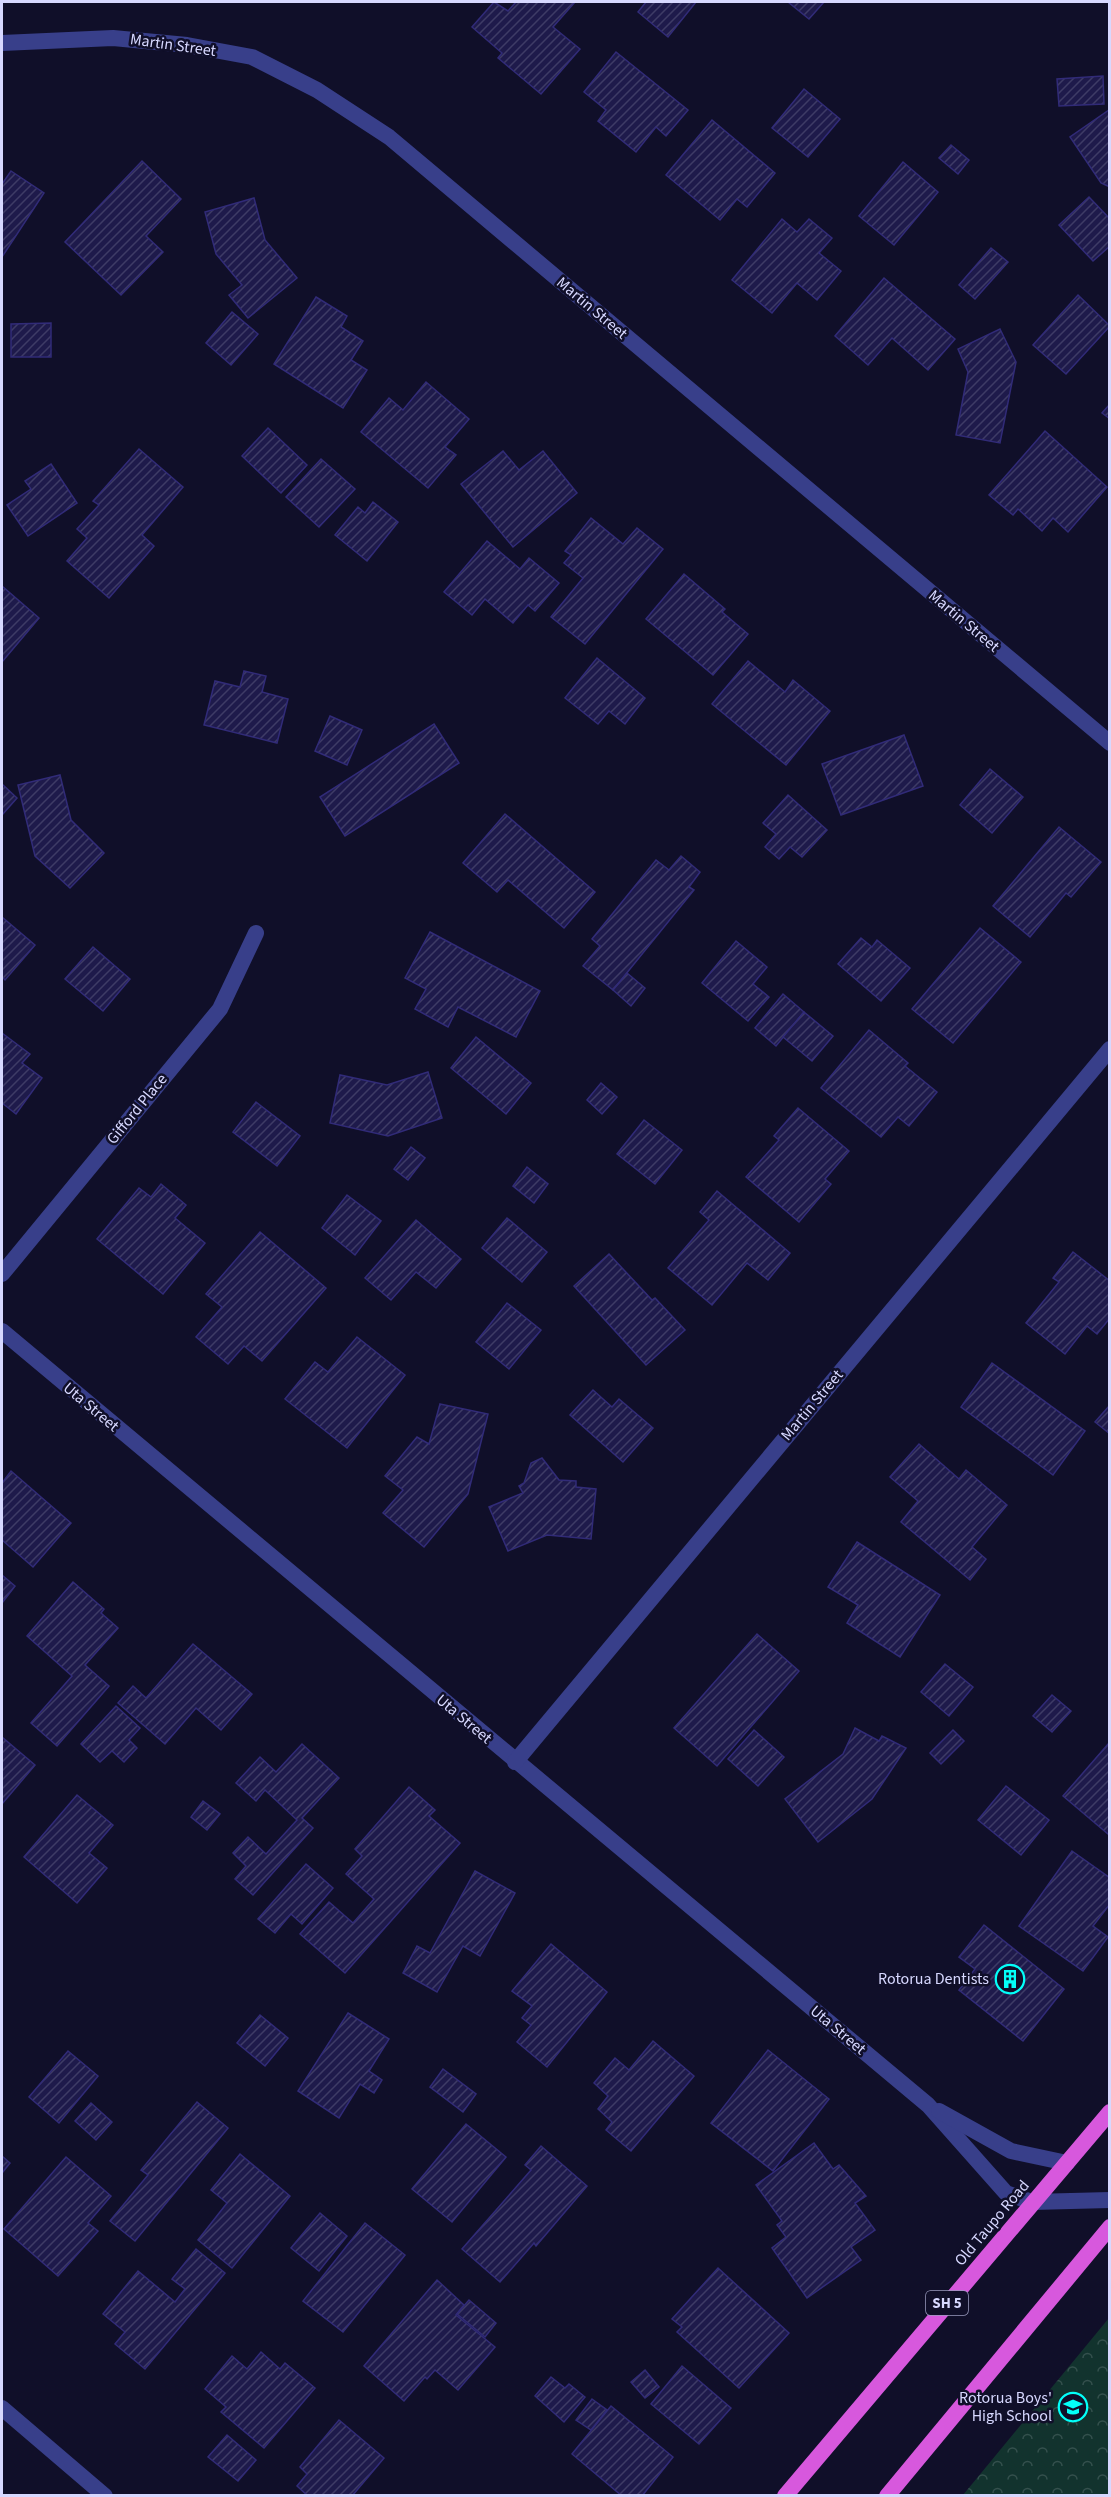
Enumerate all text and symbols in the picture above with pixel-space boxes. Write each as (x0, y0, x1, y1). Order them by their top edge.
street label: Martin Street (129, 28, 218, 62)
street label: Martin Street (552, 272, 633, 345)
street label: Martin Street (924, 585, 1005, 658)
street label: Gifford Place (102, 1069, 172, 1149)
street label: Martin Street (776, 1364, 849, 1445)
street label: Uta Street (58, 1377, 124, 1437)
street label: Uta Street (431, 1689, 497, 1749)
building icon: Rotorua Dentists (994, 1963, 1026, 1995)
place label: Rotorua Dentists (878, 1968, 989, 1990)
street label: Uta Street (805, 2000, 871, 2060)
street label: Old Taupo Road (949, 2175, 1035, 2271)
road number: SH 5 (926, 2291, 968, 2315)
place label: Rotorua Boys' High School (959, 2387, 1052, 2427)
school or university icon: Rotorua Boys' High School (1057, 2391, 1089, 2423)

